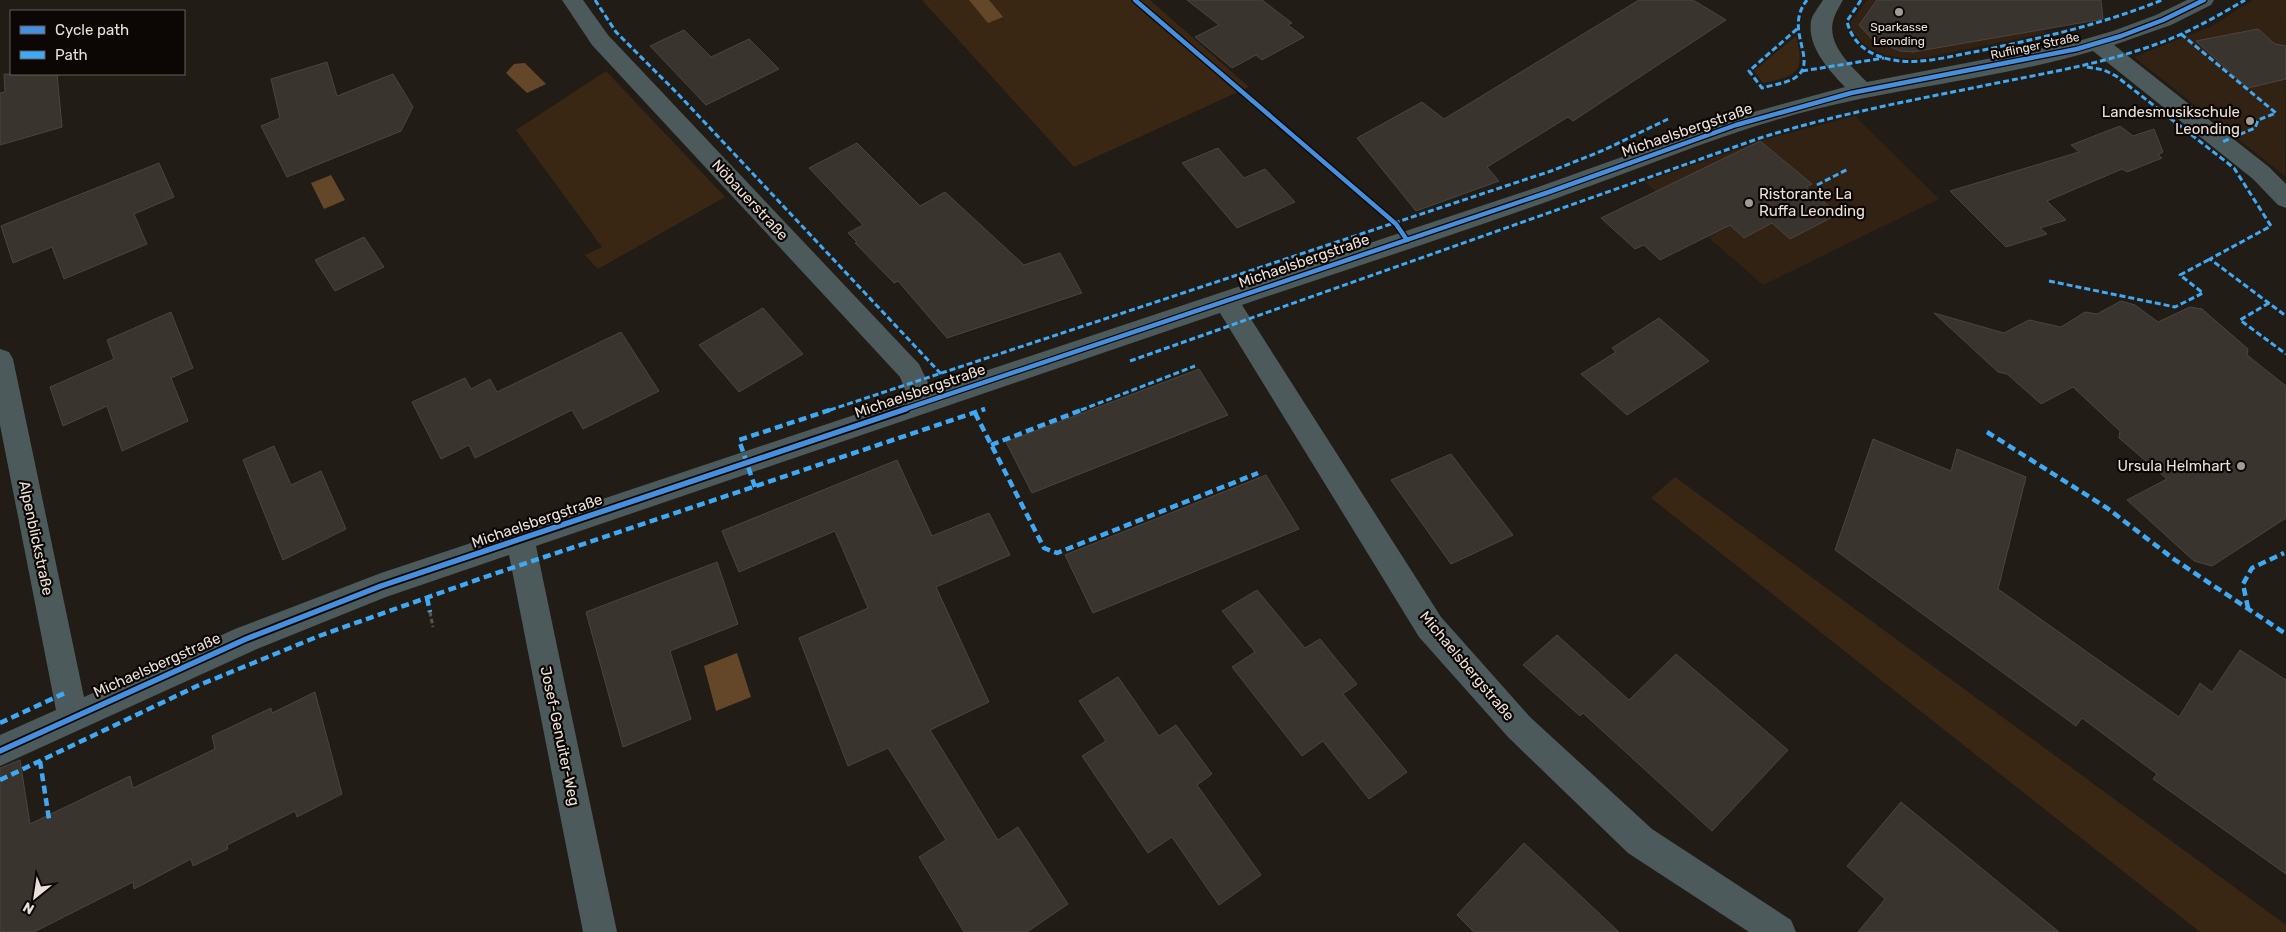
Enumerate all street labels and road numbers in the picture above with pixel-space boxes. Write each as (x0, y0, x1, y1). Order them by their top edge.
street label: Ruflinger Straße (1989, 30, 2081, 62)
street label: Michaelsbergstraße (1619, 99, 1755, 161)
street label: Nöbauerstraße (708, 156, 792, 244)
street label: Michaelsbergstraße (1236, 230, 1372, 292)
street label: Michaelsbergstraße (852, 360, 988, 422)
street label: Alpenblickstraße (15, 479, 57, 597)
street label: Michaelsbergstraße (469, 490, 605, 552)
street label: Michaelsbergstraße (1416, 608, 1518, 724)
street label: Michaelsbergstraße (91, 629, 223, 701)
street label: Josef-Genuiter-Weg (536, 664, 584, 808)

